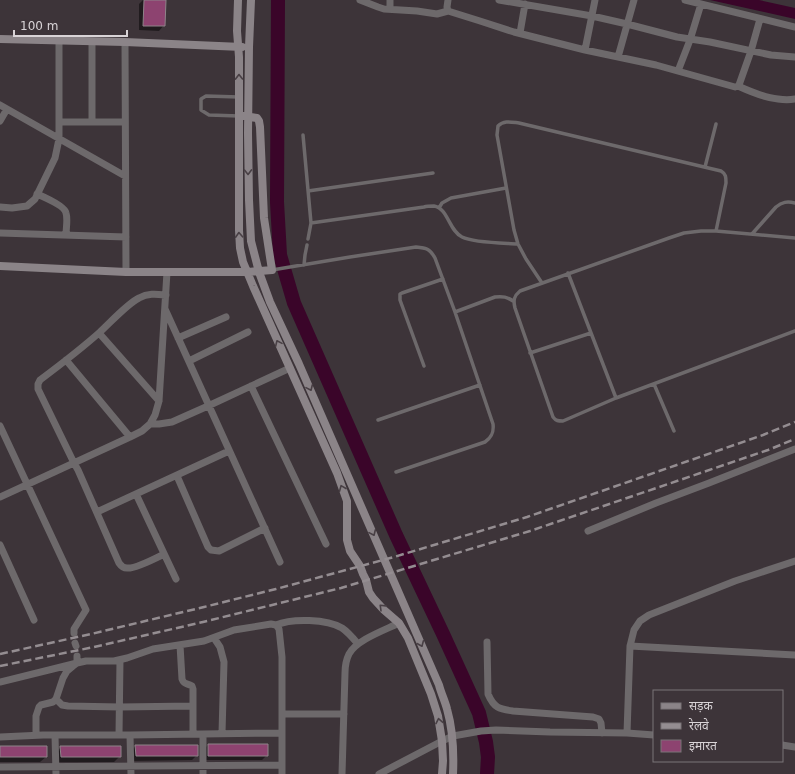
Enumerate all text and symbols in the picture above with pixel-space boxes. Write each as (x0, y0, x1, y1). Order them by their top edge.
scale bar (14, 12, 127, 38)
text: 100 m (20, 19, 58, 33)
one-way arrow (235, 74, 243, 80)
one-way arrow (244, 169, 252, 175)
one-way arrow (235, 232, 243, 238)
one-way arrow (275, 340, 283, 348)
one-way arrow (305, 385, 313, 392)
one-way arrow (339, 484, 347, 491)
one-way arrow (368, 529, 376, 537)
one-way arrow (379, 604, 387, 612)
one-way arrow (416, 640, 424, 647)
legend (653, 690, 783, 762)
text: सड़क (689, 699, 714, 713)
one-way arrow (435, 718, 443, 724)
text: रेलवे (689, 718, 709, 733)
text: इमारत (689, 739, 718, 753)

